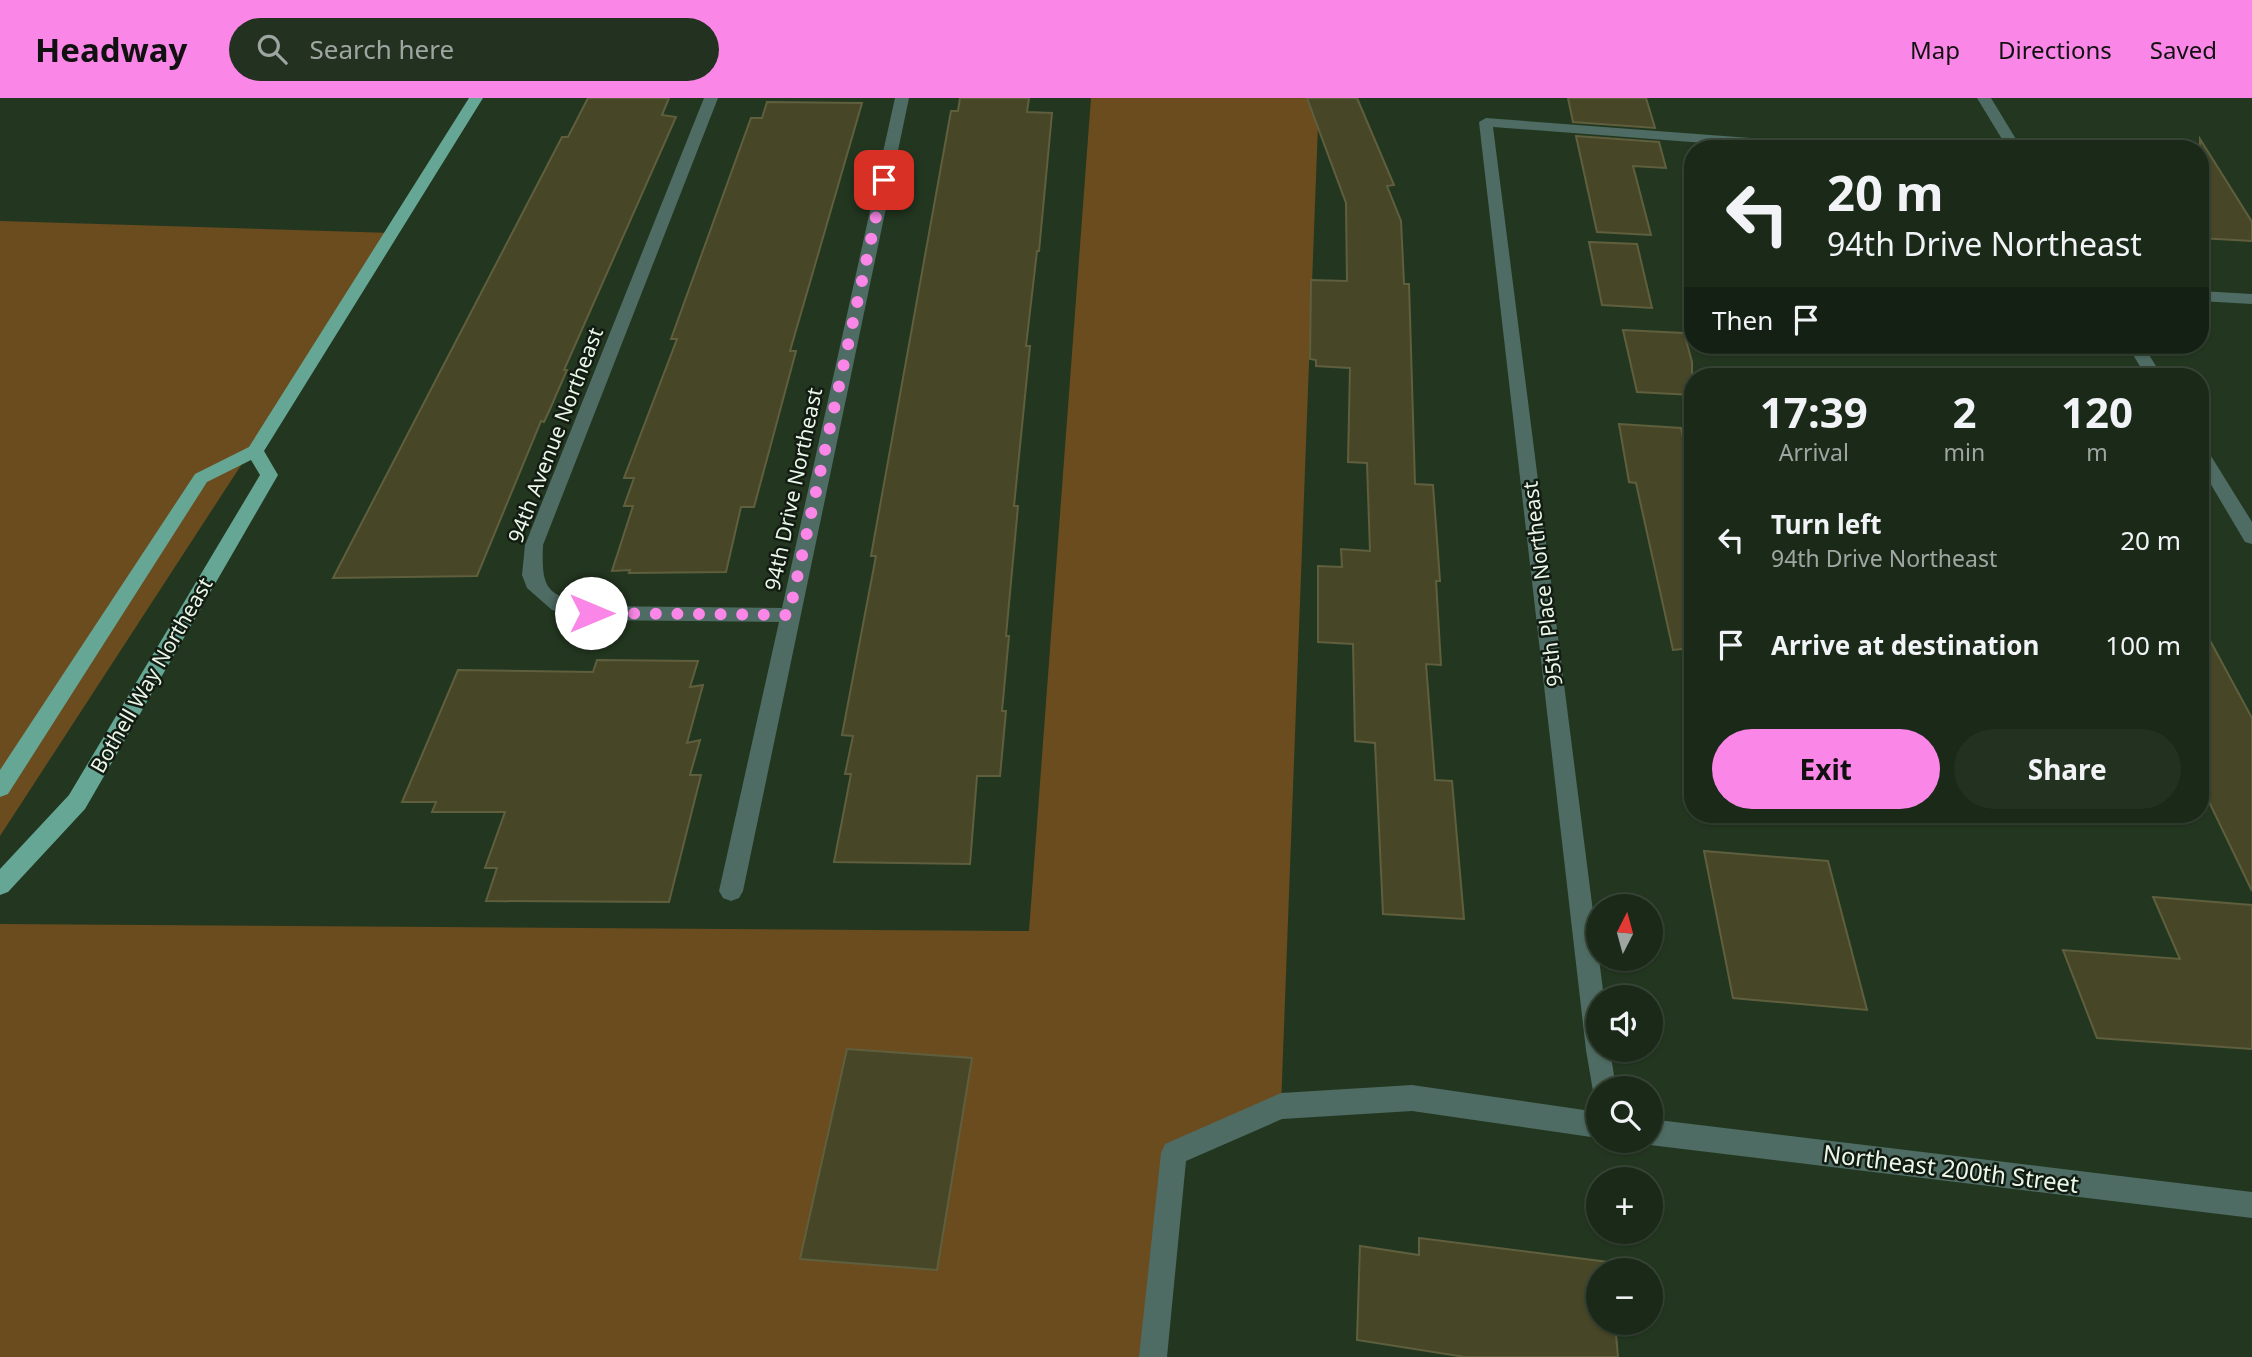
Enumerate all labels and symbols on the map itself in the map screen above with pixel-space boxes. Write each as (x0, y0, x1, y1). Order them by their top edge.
pin (854, 150, 914, 210)
street label: 94th Avenue Northeast (501, 323, 609, 547)
street label: 94th Drive Northeast (758, 385, 828, 593)
street label: 95th Place Northeast (1515, 479, 1568, 688)
street label: Bothell Way Northeast (84, 572, 219, 778)
position arrow (554, 576, 628, 650)
north arrow (1586, 894, 1662, 971)
street label: Northeast 200th Street (1821, 1136, 2081, 1200)

